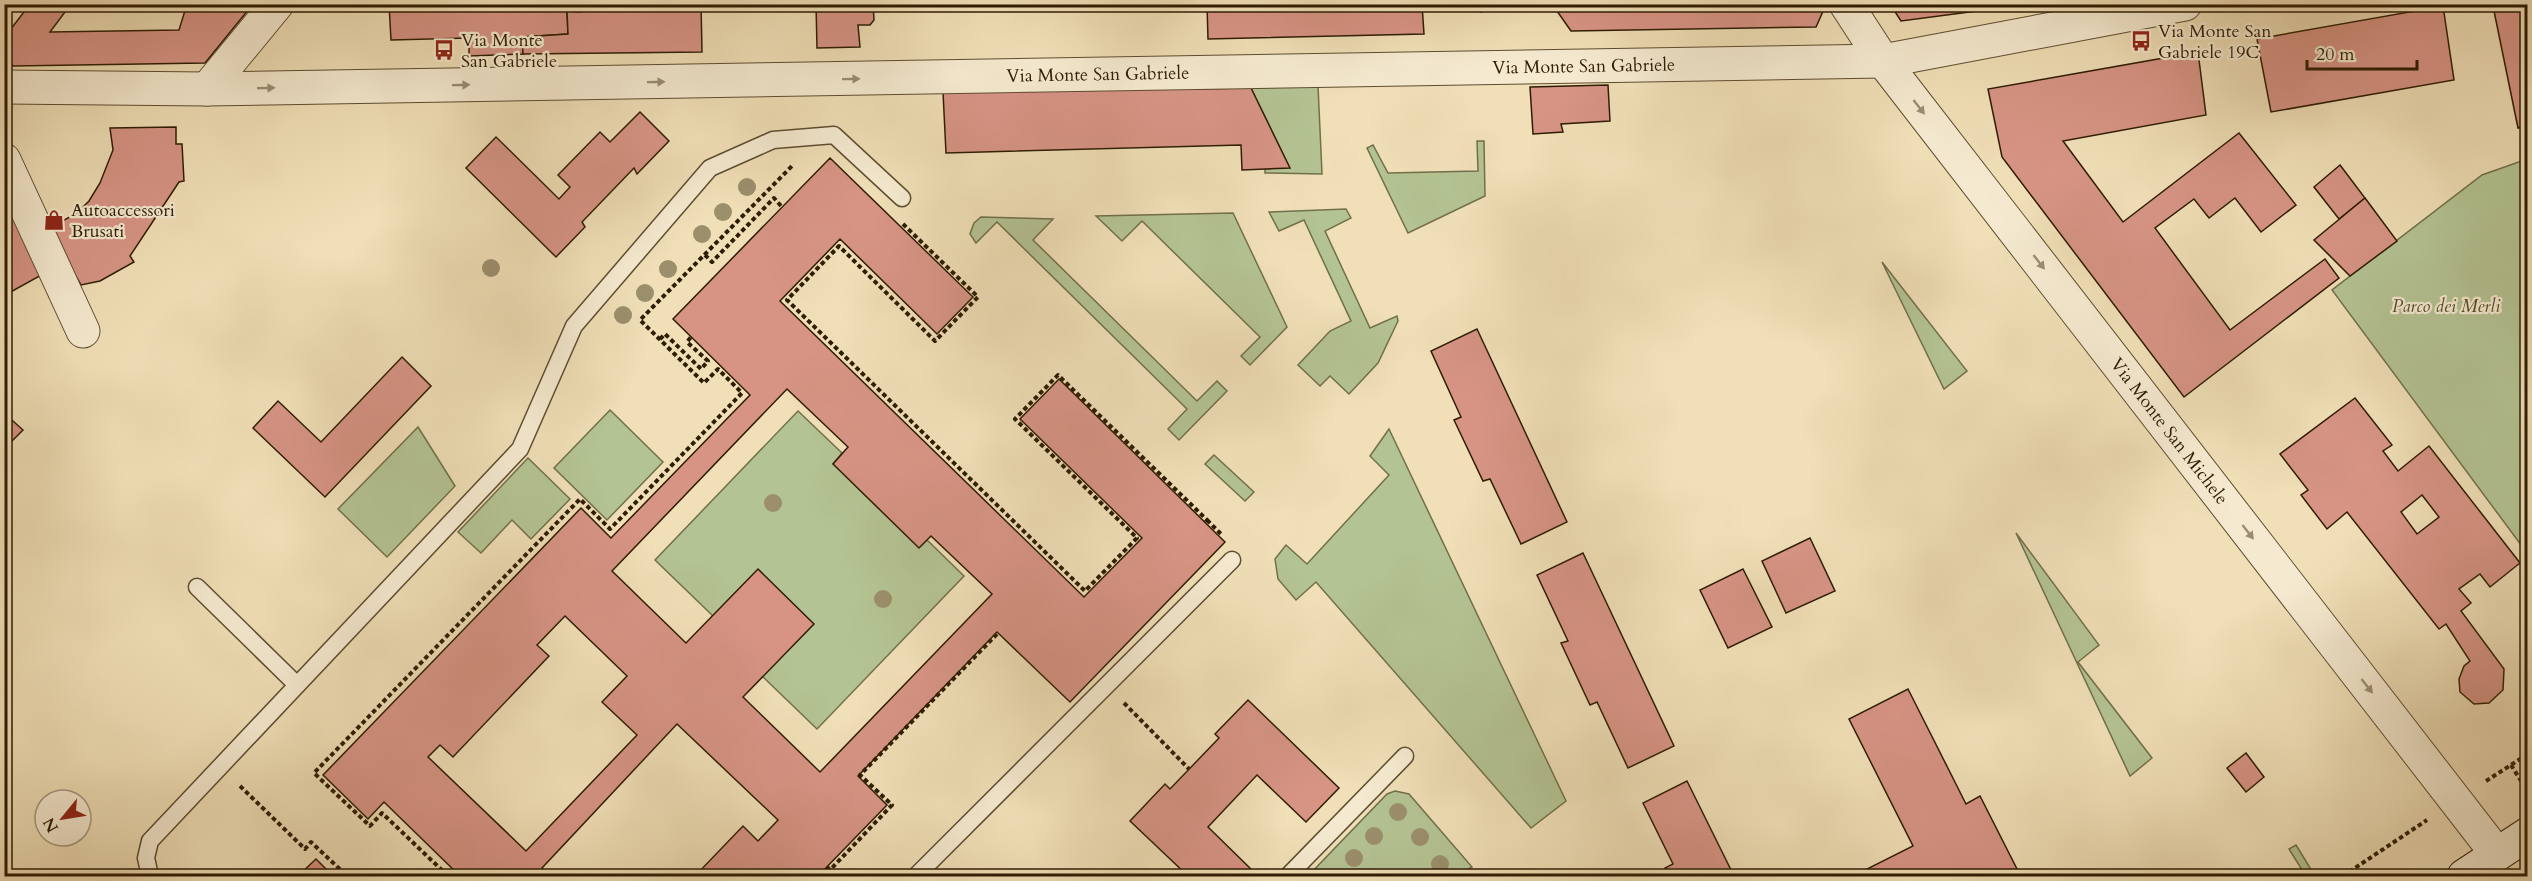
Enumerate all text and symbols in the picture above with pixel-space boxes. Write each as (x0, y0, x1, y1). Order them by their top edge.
place label: Via Monte San Gabriele 19C (2158, 19, 2272, 65)
place label: Via Monte San Gabriele (461, 28, 557, 74)
bus stop icon: Via Monte San Gabriele 19C (2129, 29, 2153, 53)
scale bar (2307, 33, 2416, 71)
bus stop icon: Via Monte San Gabriele (432, 38, 456, 62)
text: 20 m (2316, 42, 2355, 67)
street label: Via Monte San Gabriele (1492, 52, 1675, 80)
street label: Via Monte San Gabriele (1006, 60, 1189, 88)
one-way arrow (841, 74, 860, 84)
one-way arrow (646, 77, 665, 87)
one-way arrow (451, 80, 470, 90)
one-way arrow (256, 83, 275, 93)
one-way arrow (1913, 100, 1925, 115)
place label: Autoaccessori Brusati (71, 198, 175, 244)
shop icon: Autoaccessori Brusati (42, 208, 66, 232)
one-way arrow (2032, 254, 2044, 269)
park label: Parco dei Merli (2392, 294, 2501, 319)
street label: Via Monte San Michele (2105, 352, 2234, 510)
one-way arrow (2242, 524, 2254, 540)
one-way arrow (2361, 678, 2374, 694)
north arrow (33, 788, 93, 848)
text: N (38, 813, 64, 837)

